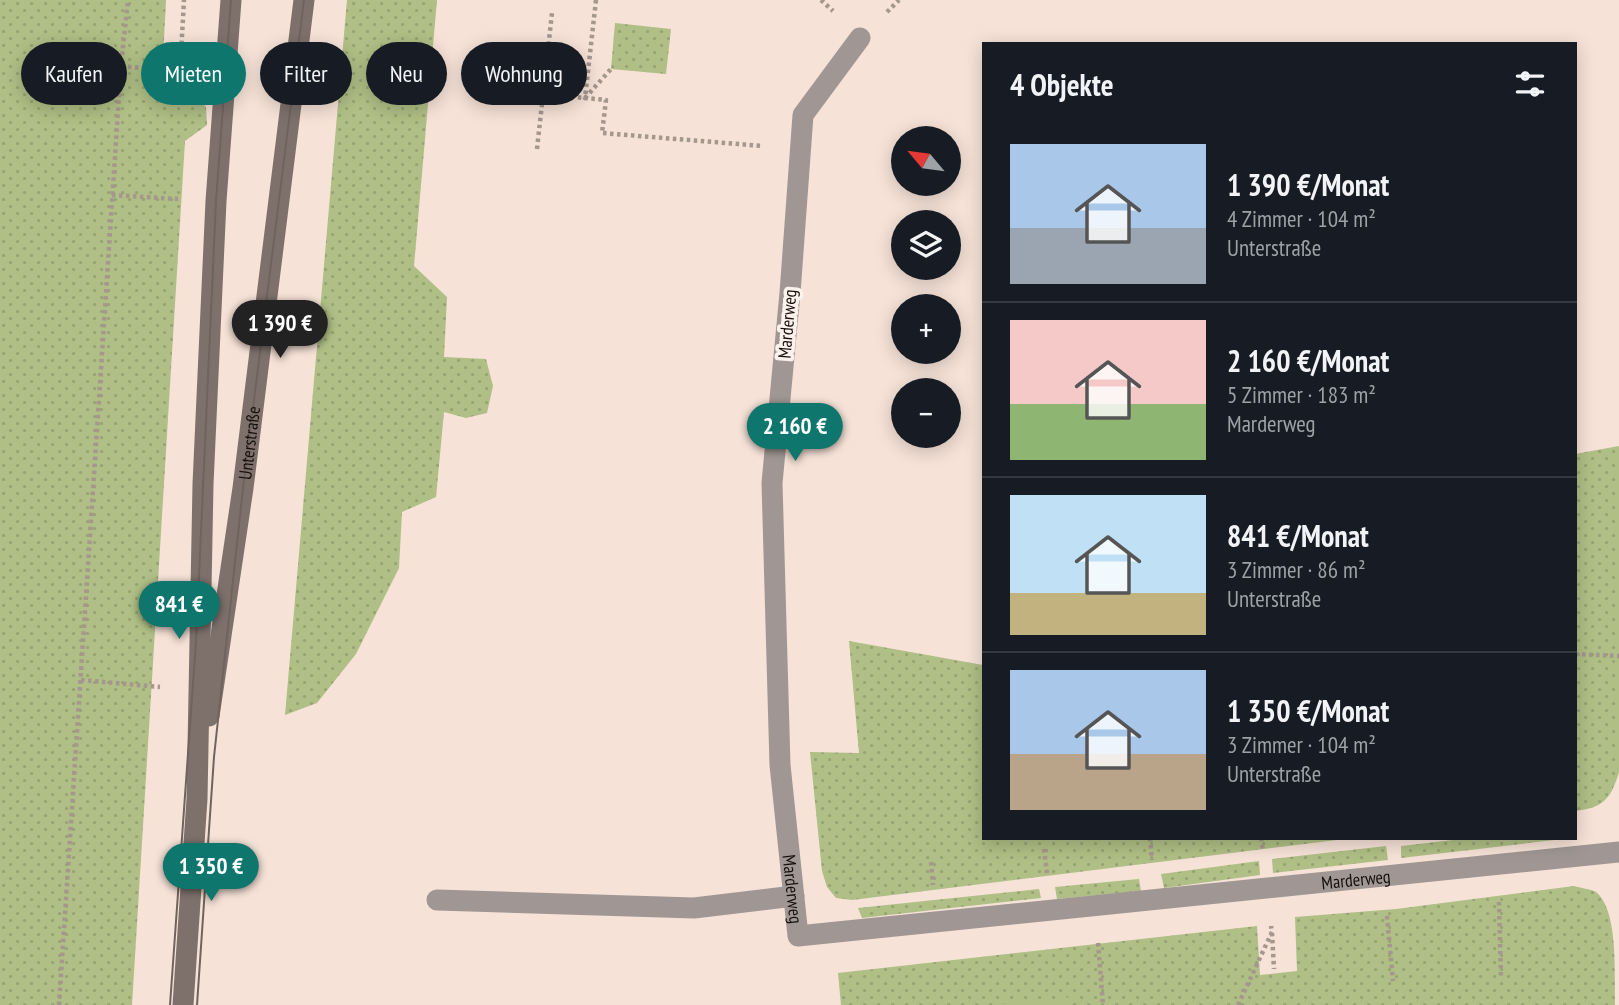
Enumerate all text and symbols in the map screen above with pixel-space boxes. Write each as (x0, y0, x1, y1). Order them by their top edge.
chip: Kaufen (21, 42, 127, 105)
chip: Mieten (141, 42, 246, 105)
chip: Filter (260, 42, 352, 105)
chip: Neu (366, 42, 447, 105)
chip: Wohnung (461, 42, 587, 105)
text: 4 Objekte (1010, 65, 1114, 104)
icon: filters (1511, 65, 1549, 103)
north arrow (891, 126, 961, 196)
map controls (891, 126, 961, 448)
text: 1 390 €/Monat (1227, 165, 1389, 204)
icon: home (1066, 172, 1150, 256)
text: 4 Zimmer · 104 m² (1227, 204, 1376, 233)
button: layers (891, 210, 961, 280)
text: Unterstraße (1227, 233, 1321, 262)
street label: Marderweg (773, 288, 801, 360)
button: + (891, 294, 961, 364)
pin: 1 390 € (215, 300, 345, 360)
text: 1 390 € (248, 308, 312, 337)
text: 2 160 €/Monat (1227, 341, 1389, 380)
icon: home (1066, 348, 1150, 432)
button: − (891, 378, 961, 448)
text: 5 Zimmer · 183 m² (1227, 380, 1376, 409)
pin: 2 160 € (730, 404, 860, 463)
street label: Unterstraße (233, 405, 265, 481)
text: Marderweg (1227, 409, 1316, 438)
text: 2 160 € (763, 411, 827, 440)
text: 841 €/Monat (1227, 516, 1369, 555)
icon: home (1066, 523, 1150, 607)
text: 3 Zimmer · 86 m² (1227, 555, 1365, 584)
pin: 841 € (130, 582, 228, 641)
text: Unterstraße (1227, 584, 1321, 613)
text: 841 € (155, 589, 203, 618)
text: 1 350 €/Monat (1227, 691, 1389, 730)
icon: home (1066, 698, 1150, 782)
text: 3 Zimmer · 104 m² (1227, 730, 1376, 759)
text: Unterstraße (1227, 759, 1321, 788)
pin: 1 350 € (146, 844, 276, 903)
text: 1 350 € (179, 851, 243, 880)
street label: Marderweg (778, 853, 808, 925)
street label: Marderweg (1320, 864, 1392, 894)

